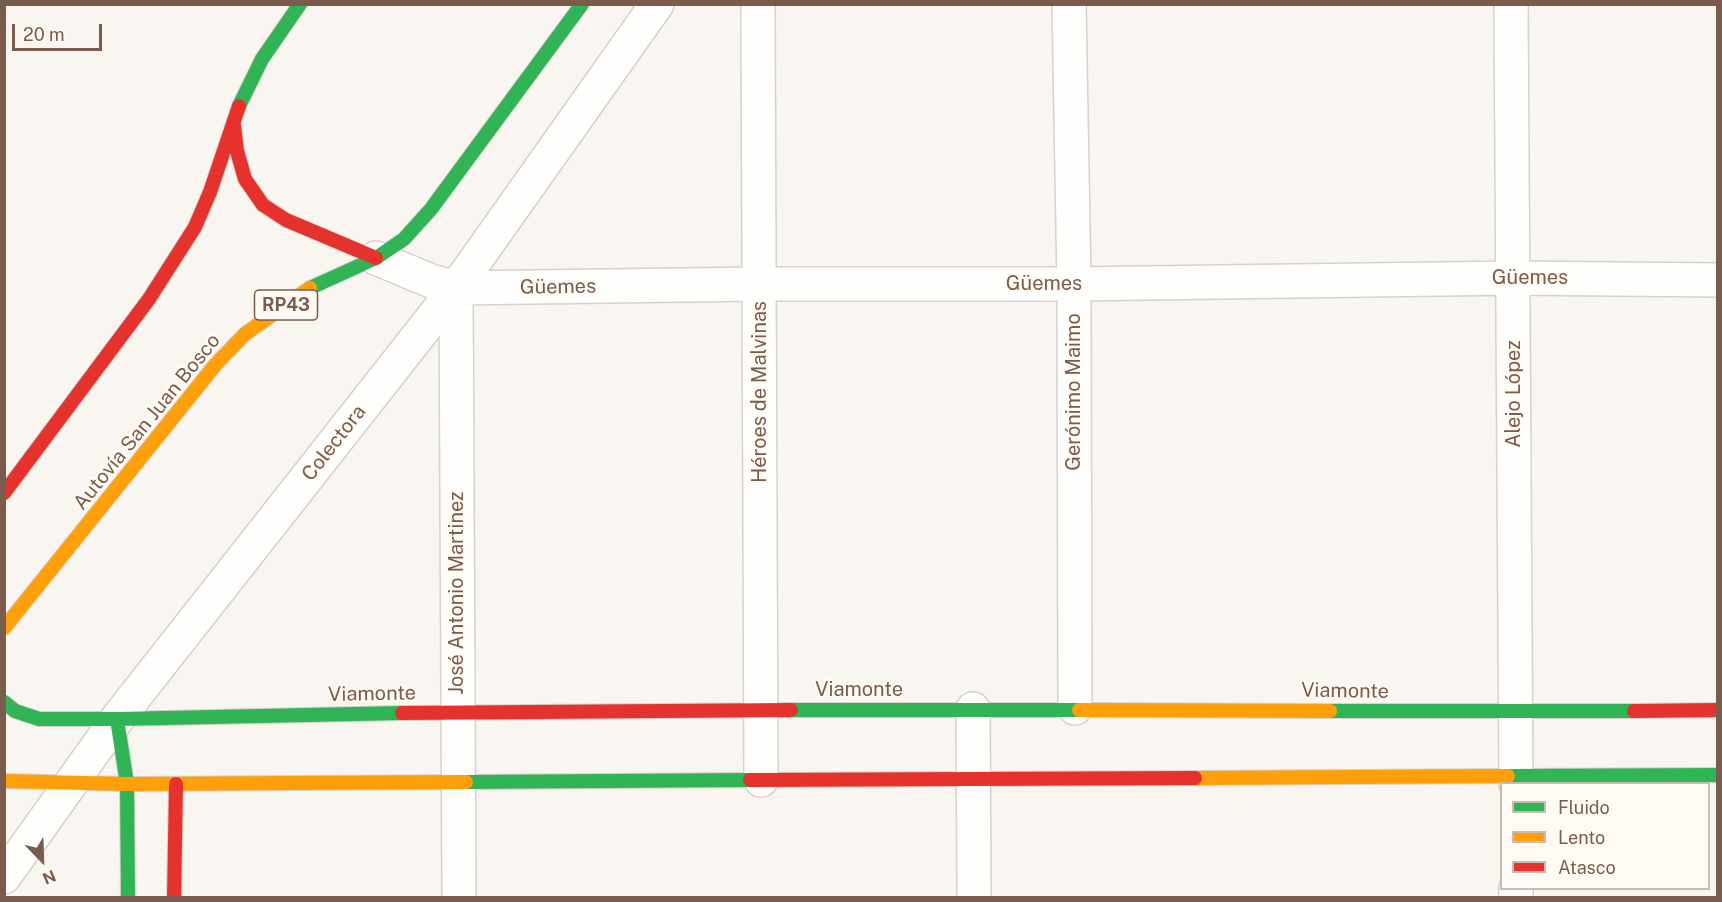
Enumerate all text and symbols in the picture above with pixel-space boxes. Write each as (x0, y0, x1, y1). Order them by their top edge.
scale bar (15, 12, 105, 50)
text: 20 m (23, 24, 65, 45)
street label: Güemes (1492, 266, 1568, 290)
street label: Güemes (1006, 272, 1082, 296)
street label: Güemes (520, 274, 596, 300)
road number: RP43 (254, 290, 318, 320)
street label: Héroes de Malvinas (748, 301, 772, 483)
street label: Gerónimo Maimo (1062, 313, 1086, 471)
street label: Autovía San Juan Bosco (69, 329, 225, 515)
street label: Alejo López (1502, 340, 1526, 448)
street label: Colectora (297, 400, 371, 486)
street label: José Antonio Martinez (445, 491, 469, 695)
street label: Viamonte (815, 678, 903, 702)
street label: Viamonte (1301, 678, 1389, 704)
street label: Viamonte (328, 681, 416, 707)
legend (1500, 782, 1710, 890)
text: Fluido (1558, 797, 1610, 818)
text: Lento (1558, 827, 1605, 848)
north arrow (12, 830, 72, 890)
text: Atasco (1558, 857, 1616, 878)
text: N (40, 866, 59, 888)

